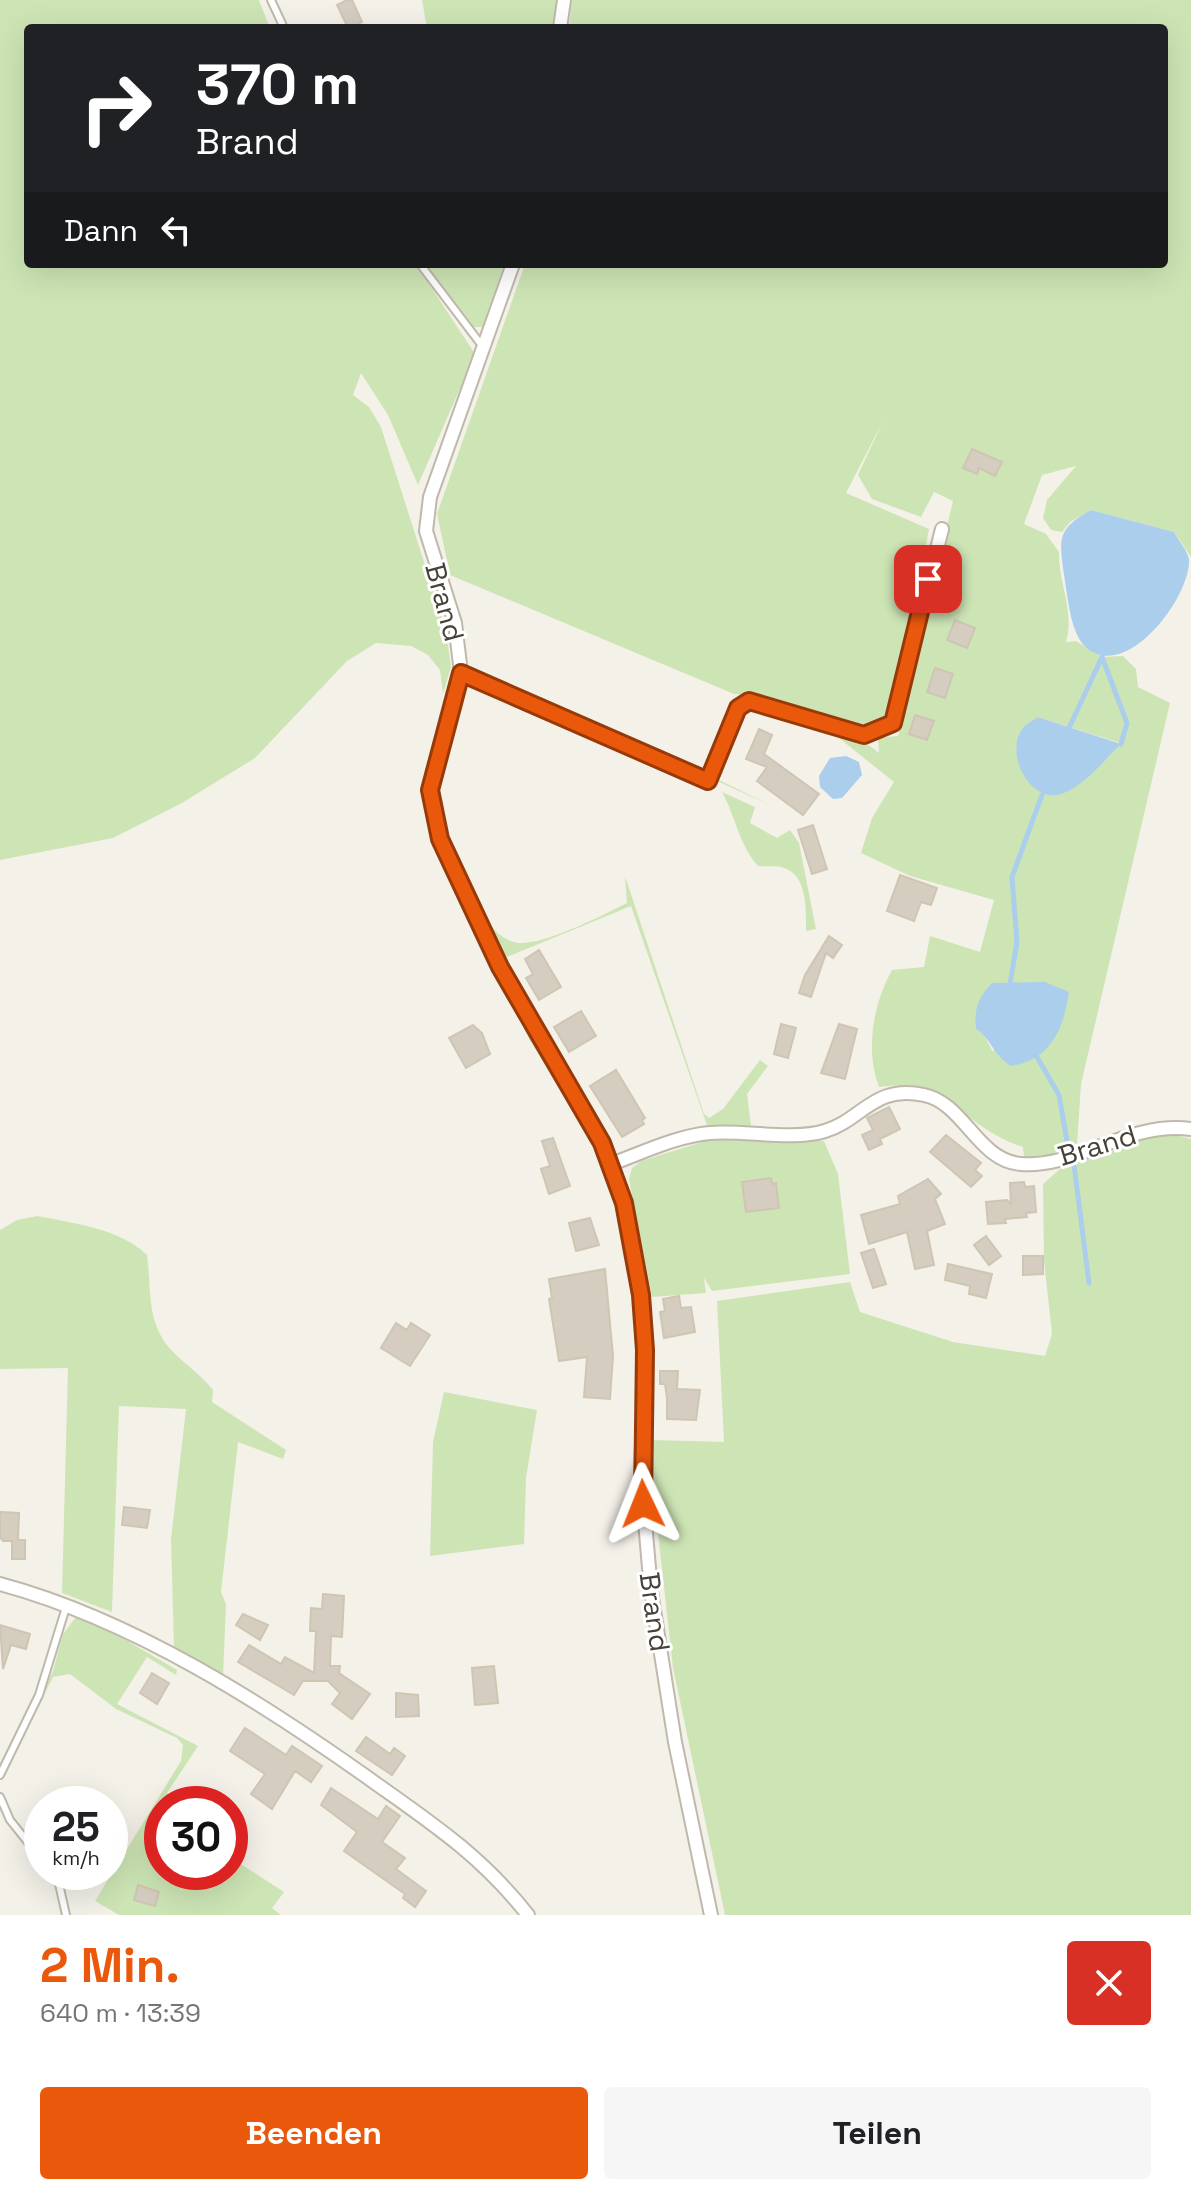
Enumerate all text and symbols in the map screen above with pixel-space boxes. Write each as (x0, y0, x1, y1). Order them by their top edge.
text: 370 m (196, 49, 359, 120)
icon: right (64, 56, 168, 160)
text: Brand (196, 119, 299, 165)
icon: left (154, 208, 198, 252)
text: Dann (64, 211, 138, 250)
pin (894, 545, 962, 613)
icon: arrive (906, 557, 950, 601)
street label: Brand (417, 559, 473, 645)
street label: Brand (1054, 1116, 1140, 1174)
position arrow (601, 1462, 685, 1546)
street label: Brand (632, 1570, 678, 1654)
speed limit sign: 30 (144, 1786, 248, 1890)
text: 25 (52, 1802, 100, 1853)
text: km/h (52, 1845, 100, 1871)
text: 2 Min. (40, 1935, 180, 1996)
button: close (1067, 1941, 1151, 2025)
text: 640 m · 13:39 (40, 1996, 201, 2030)
button: Beenden (40, 2087, 588, 2179)
button: Teilen (604, 2087, 1151, 2179)

